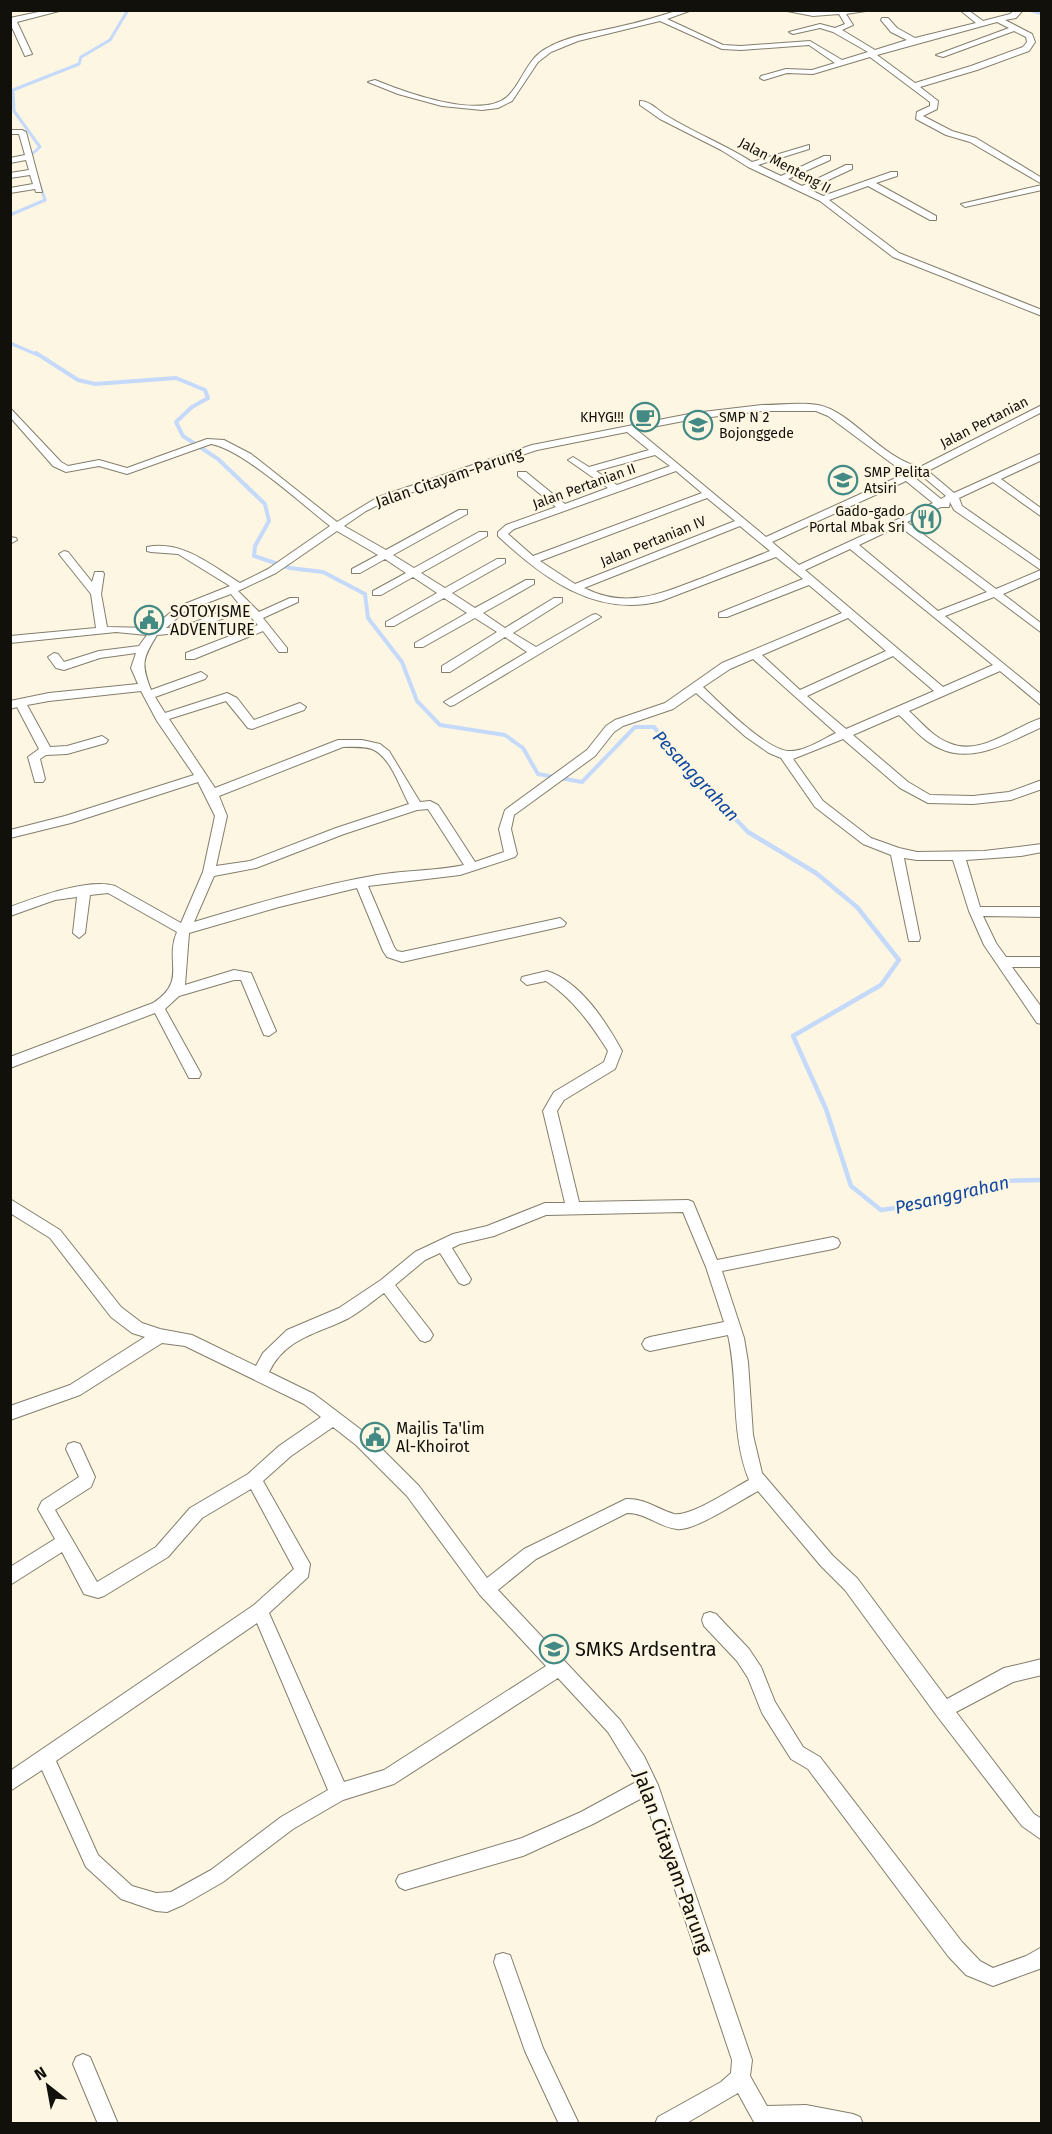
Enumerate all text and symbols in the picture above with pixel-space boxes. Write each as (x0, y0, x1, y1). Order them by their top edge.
street label: Jalan Menteng II (736, 134, 834, 197)
street label: Jalan Pertanian (937, 393, 1031, 452)
cafe icon: KHYG!!! (629, 401, 661, 433)
place label: KHYG!!! (580, 409, 624, 426)
school or university icon: SMP N 2 Bojonggede (682, 409, 714, 441)
place label: SMP N 2 Bojonggede (719, 409, 794, 442)
street label: Jalan Citayam-Parung (373, 443, 526, 512)
street label: Jalan Pertanian II (530, 460, 638, 513)
school or university icon: SMP Pelita Atsiri (827, 464, 859, 496)
place label: SMP Pelita Atsiri (864, 464, 930, 497)
place label: Gado-gado Portal Mbak Sri (809, 503, 905, 536)
restaurant icon: Gado-gado Portal Mbak Sri (910, 503, 942, 535)
street label: Jalan Pertanian IV (598, 512, 709, 570)
place label: SOTOYISME ADVENTURE (170, 602, 255, 639)
public building icon: SOTOYISME ADVENTURE (133, 604, 165, 636)
water label: Pesanggrahan (648, 726, 744, 826)
water label: Pesanggrahan (893, 1171, 1011, 1219)
place label: Majlis Ta'lim Al-Khoirot (396, 1419, 485, 1456)
public building icon: Majlis Ta'lim Al-Khoirot (359, 1421, 391, 1453)
school or university icon: SMKS Ardsentra (538, 1633, 570, 1665)
place label: SMKS Ardsentra (575, 1637, 717, 1661)
street label: Jalan Citayam-Parung (629, 1767, 718, 1958)
north arrow (18, 2056, 78, 2116)
text: N (31, 2063, 50, 2084)

